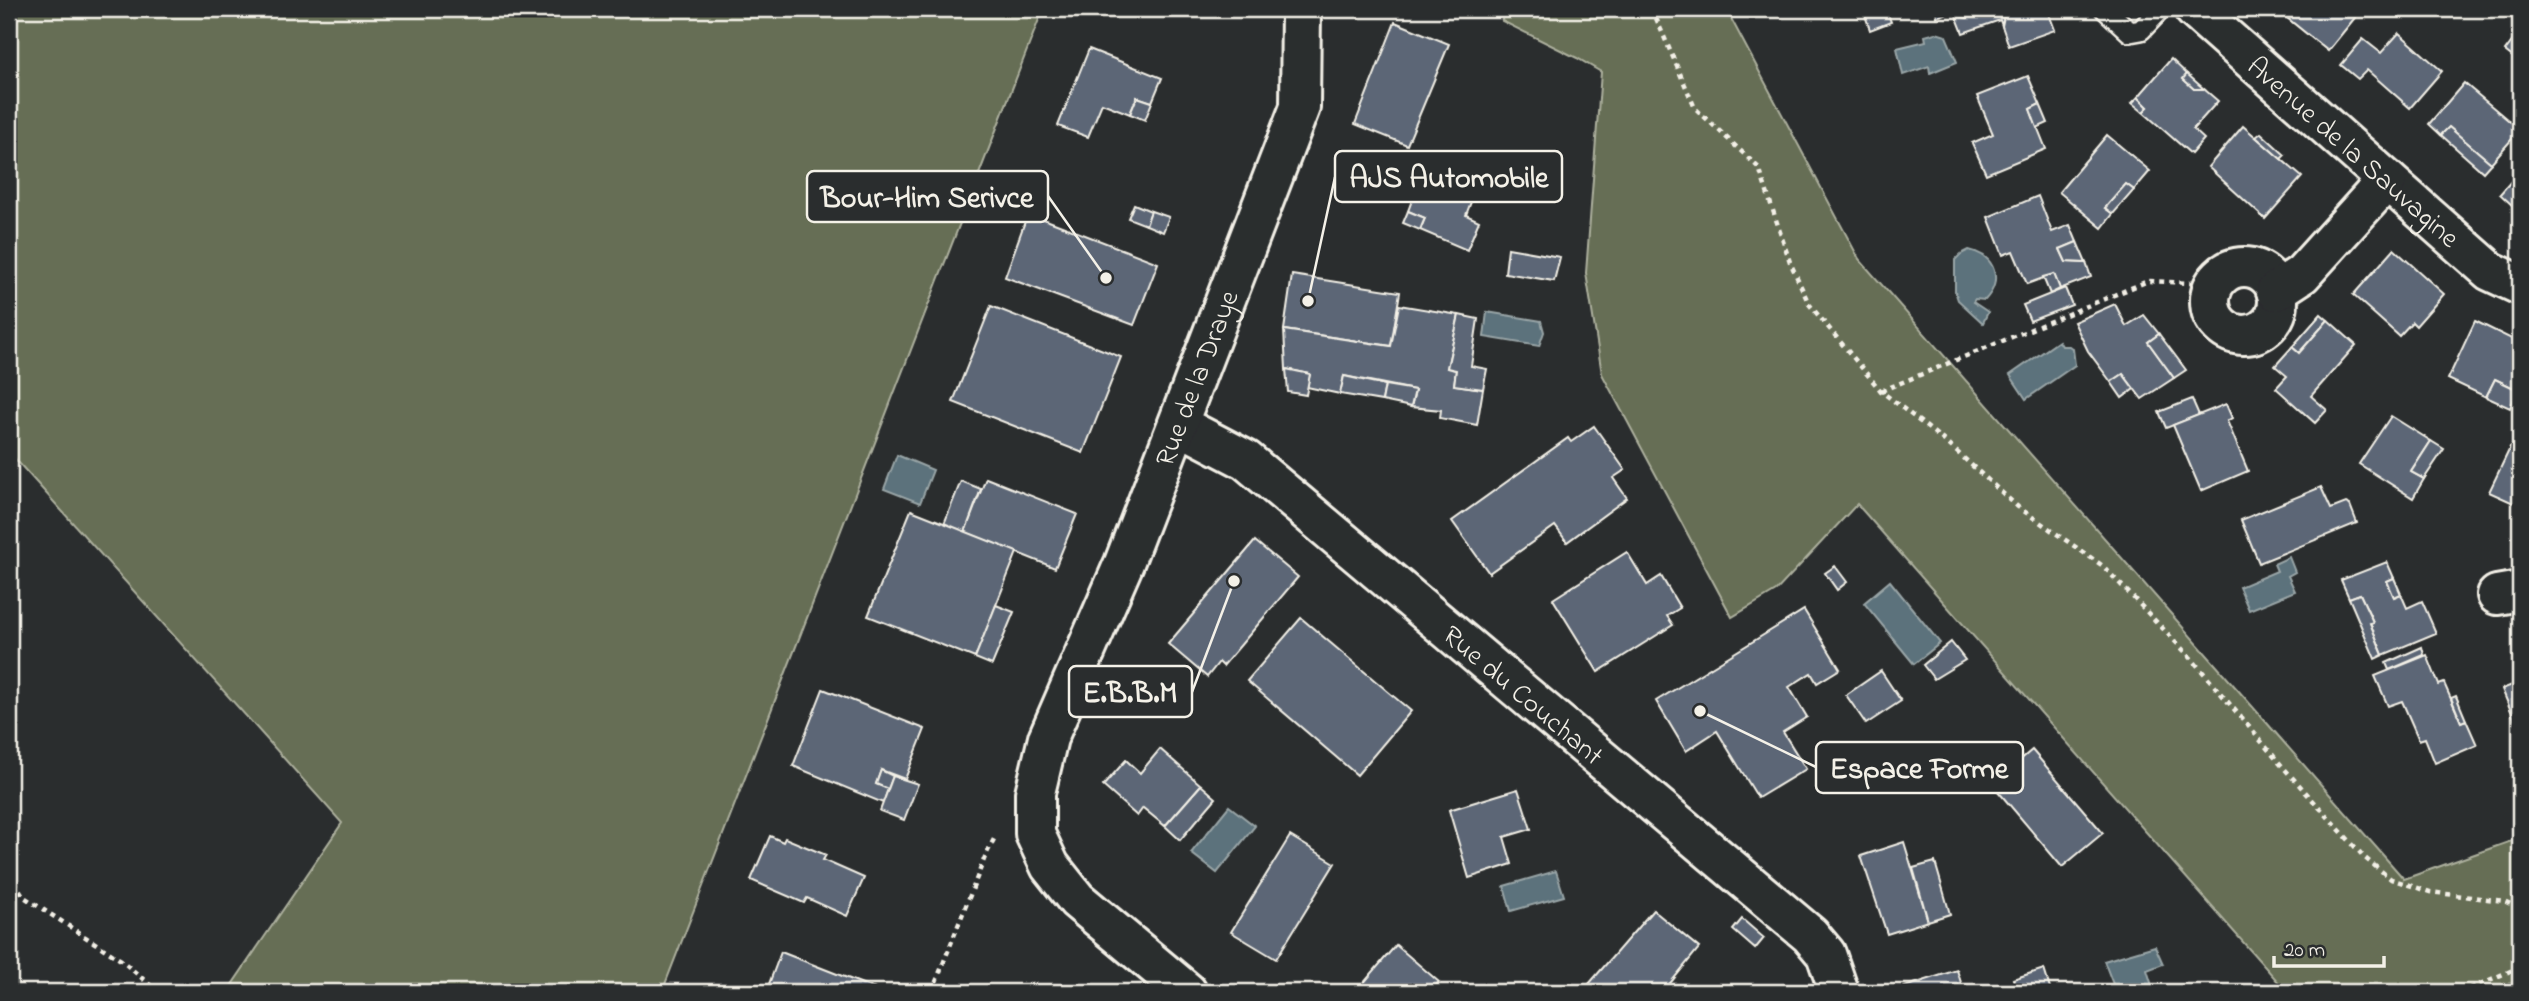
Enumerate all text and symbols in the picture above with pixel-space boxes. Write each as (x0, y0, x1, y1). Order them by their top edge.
street label: Avenue de la Sauvagine (2237, 48, 2468, 259)
callout: AJS Automobile (1335, 151, 1562, 202)
text: AJS Automobile (1350, 158, 1550, 202)
callout: Bour-Him Serivce (807, 171, 1048, 222)
text: Bour-Him Serivce (819, 178, 1035, 222)
street label: Rue de la Draye (1146, 285, 1251, 473)
street label: Rue du Couchant (1432, 617, 1611, 777)
callout: E.B.B.M (1069, 666, 1192, 717)
text: E.B.B.M (1082, 673, 1178, 717)
callout: Espace Forme (1816, 742, 2023, 793)
text: Espace Forme (1830, 749, 2010, 793)
scale bar (2274, 924, 2384, 968)
text: 20 m (2284, 936, 2325, 966)

